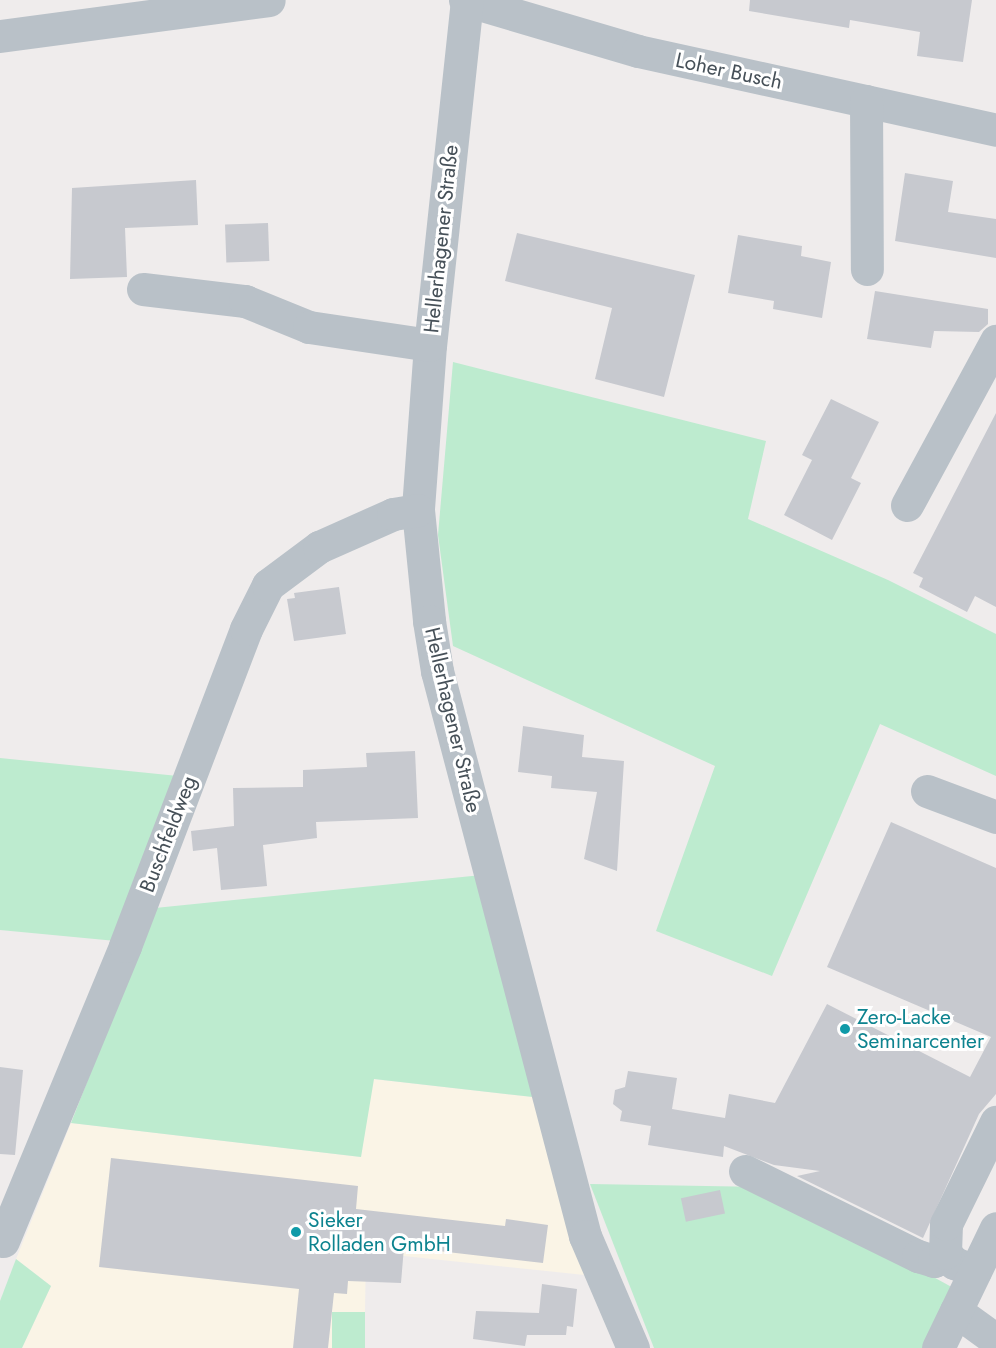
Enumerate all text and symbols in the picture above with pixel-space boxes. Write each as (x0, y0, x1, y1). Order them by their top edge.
street label: Loher Busch (673, 47, 785, 95)
street label: Hellerhagener Straße (419, 144, 463, 334)
street label: Hellerhagener Straße (419, 625, 487, 815)
street label: Buschfeldweg (134, 772, 202, 896)
place label: Zero-Lacke Seminarcenter (857, 1004, 984, 1054)
marker: Zero-Lacke Seminarcenter (838, 1022, 852, 1036)
place label: Sieker Rolladen GmbH (308, 1207, 451, 1257)
marker: Sieker Rolladen GmbH (289, 1225, 303, 1239)

